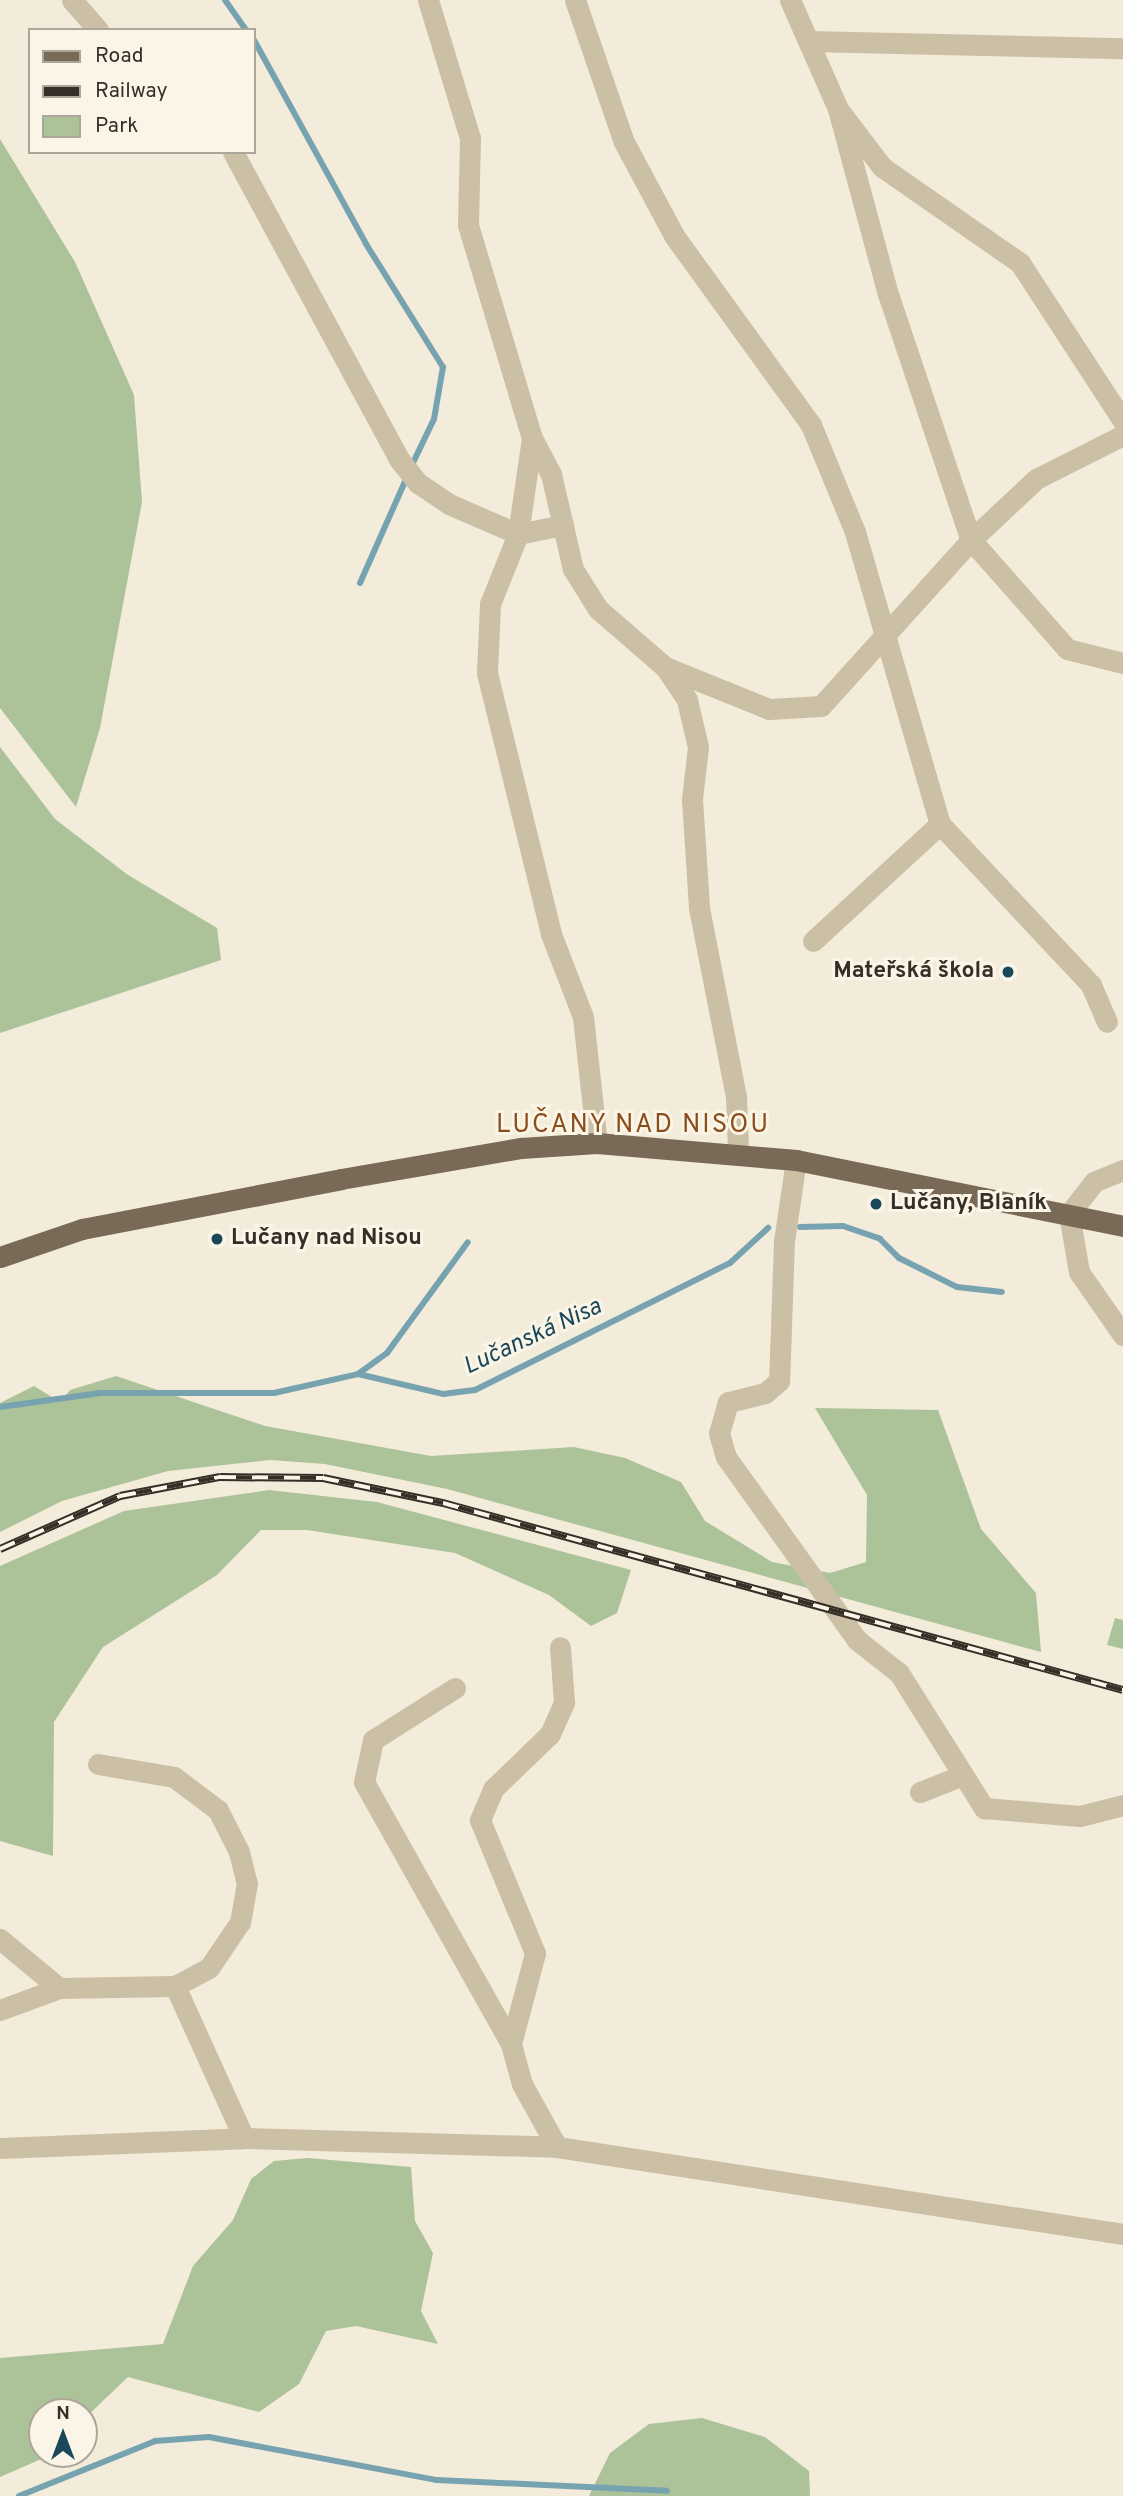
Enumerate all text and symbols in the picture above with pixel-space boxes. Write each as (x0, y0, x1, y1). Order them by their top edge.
legend (28, 28, 256, 154)
text: Road (95, 43, 144, 70)
text: Railway (95, 78, 168, 105)
text: Park (95, 113, 138, 140)
place label: Mateřská škola (833, 958, 994, 986)
marker: Mateřská škola (1000, 964, 1016, 980)
district label: LUČANY NAD NISOU (497, 1110, 769, 1142)
place label: Lučany, Blaník (890, 1190, 1047, 1218)
marker: Lučany, Blaník (868, 1196, 884, 1212)
place label: Lučany nad Nisou (231, 1225, 422, 1253)
marker: Lučany nad Nisou (209, 1231, 225, 1247)
water label: Lučanská Nisa (459, 1293, 607, 1383)
north arrow (28, 2398, 98, 2468)
text: N (56, 2402, 70, 2426)

